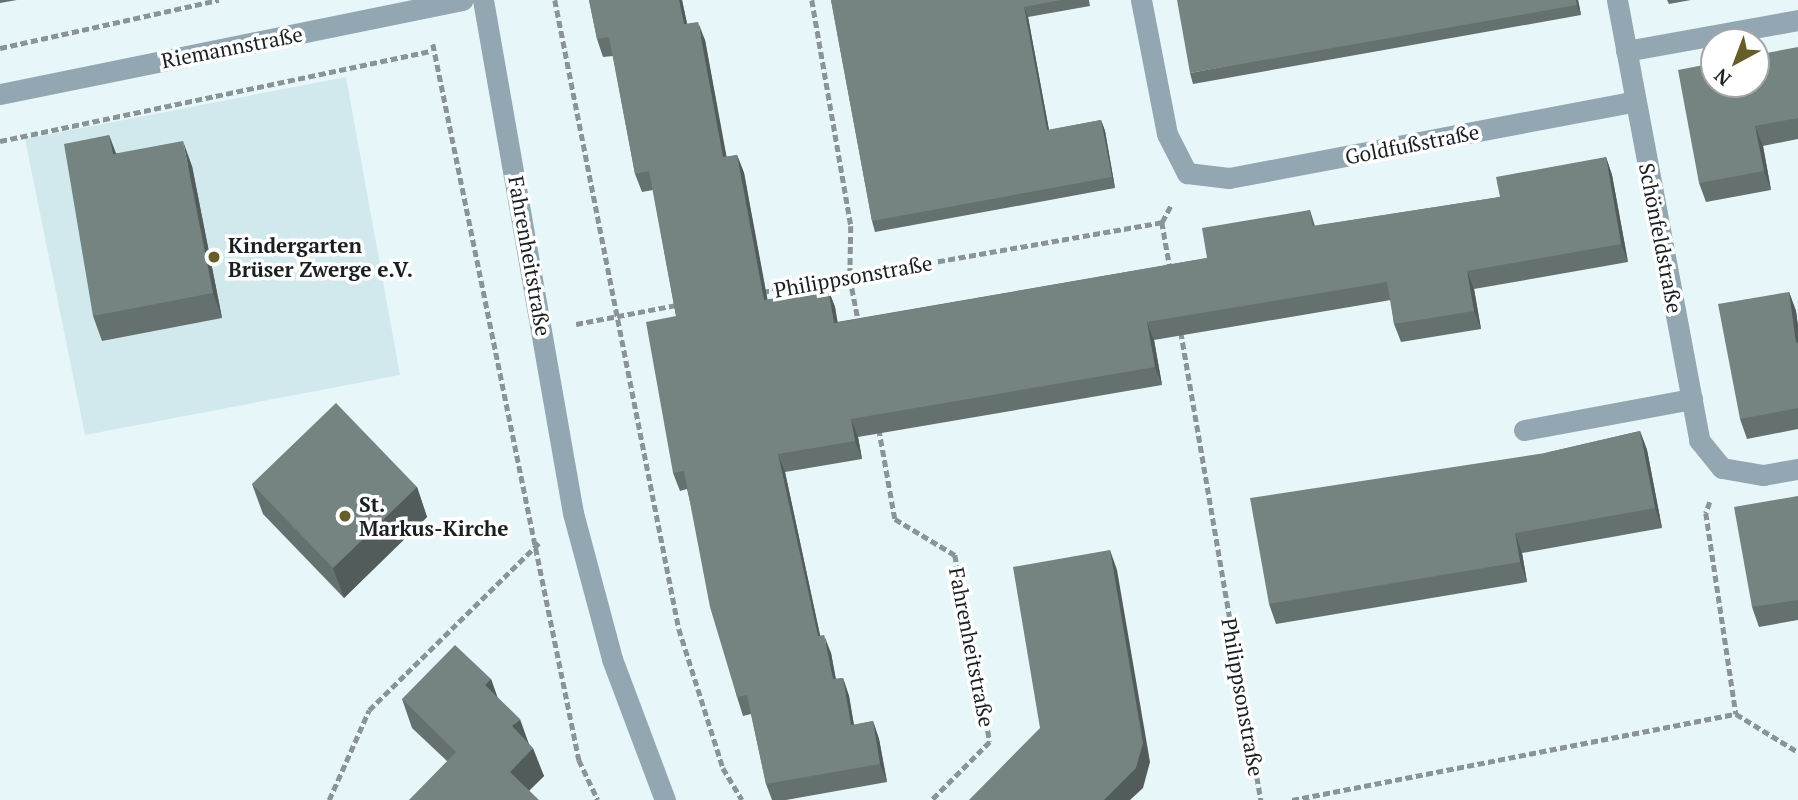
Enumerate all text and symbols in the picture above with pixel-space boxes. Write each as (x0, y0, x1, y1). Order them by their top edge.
street label: Riemannstraße (159, 21, 305, 73)
north arrow (1700, 28, 1770, 98)
text: N (1709, 64, 1736, 92)
street label: Goldfußstraße (1343, 119, 1481, 169)
street label: Schönfeldstraße (1634, 161, 1688, 315)
street label: Fahrenheitstraße (504, 174, 556, 338)
place label: Kindergarten Brüser Zwerge e.V. (228, 232, 413, 282)
marker: Kindergarten Brüser Zwerge e.V. (206, 249, 222, 265)
street label: Philippsonstraße (772, 250, 934, 302)
place label: St. Markus-Kirche (359, 491, 509, 541)
marker: St. Markus-Kirche (337, 508, 353, 524)
street label: Fahrenheitstraße (944, 565, 1000, 729)
street label: Philippsonstraße (1217, 616, 1269, 778)

